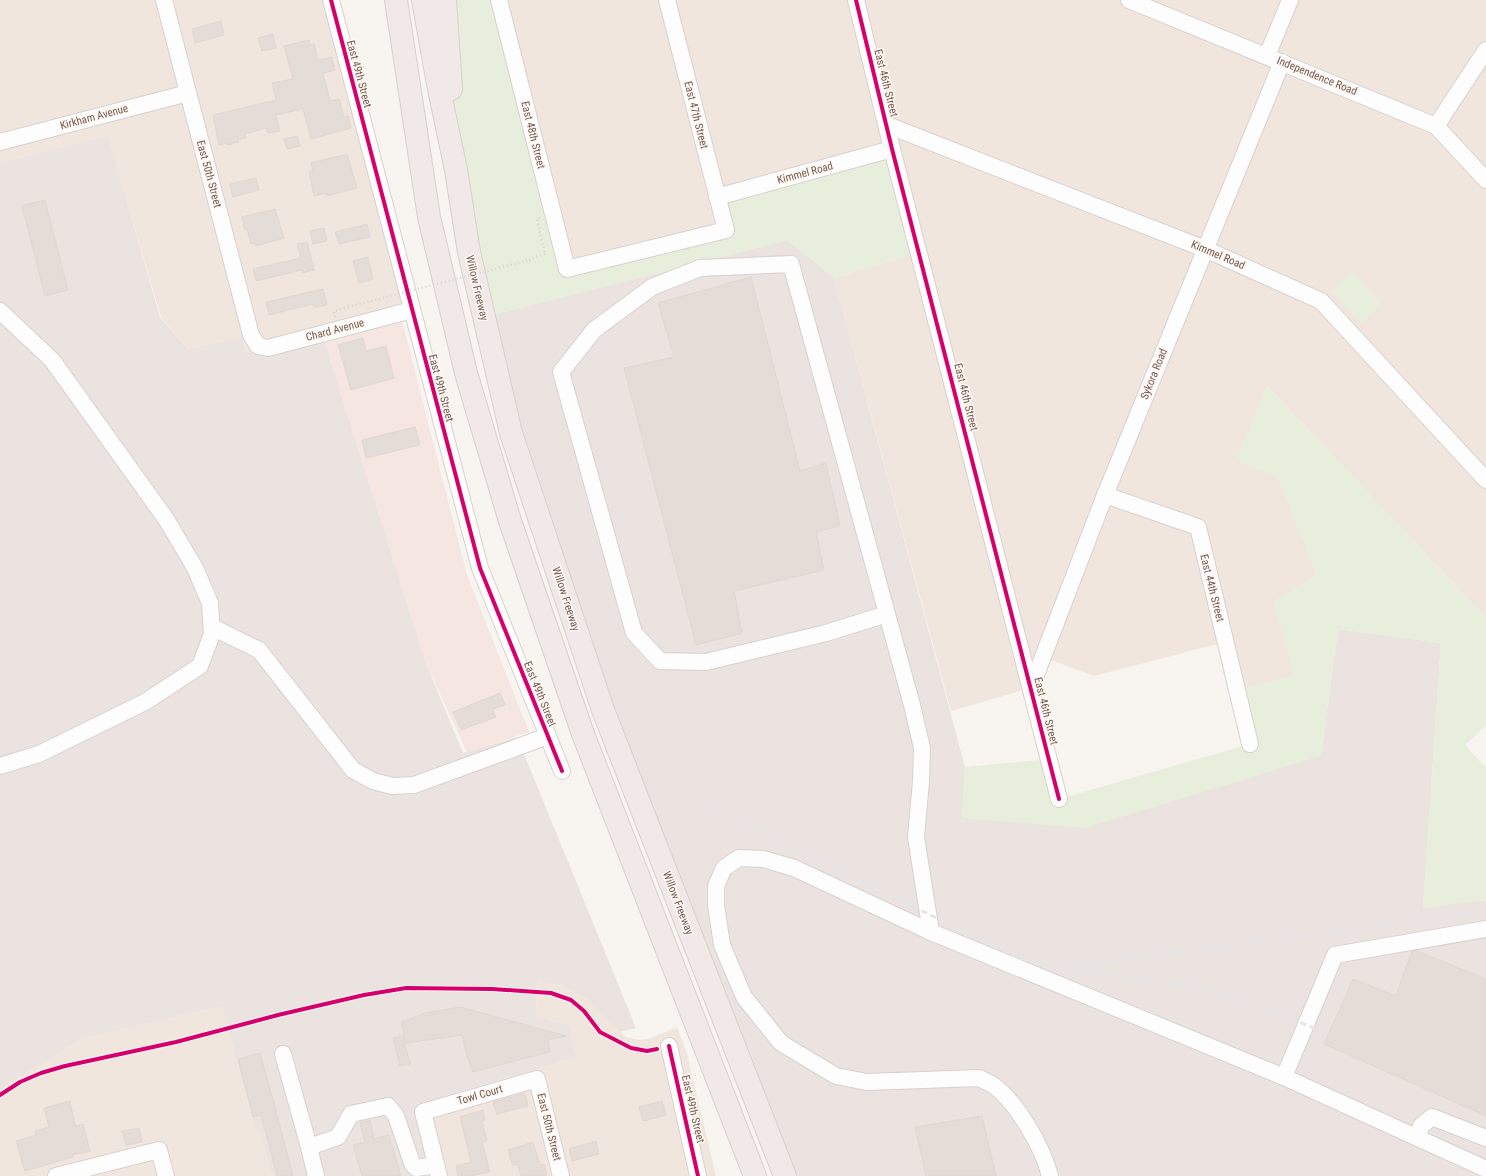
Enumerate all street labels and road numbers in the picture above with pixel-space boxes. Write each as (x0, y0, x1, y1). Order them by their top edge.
street label: East 49th Street (344, 39, 374, 109)
street label: East 46th Street (871, 48, 901, 118)
street label: Independence Road (1275, 54, 1359, 98)
street label: East 47th Street (681, 80, 711, 150)
street label: East 48th Street (518, 100, 548, 170)
street label: Kirkham Avenue (59, 102, 129, 132)
street label: East 50th Street (194, 139, 224, 209)
street label: Kimmel Road (776, 159, 834, 187)
street label: Kimmel Road (1189, 238, 1247, 272)
street label: Willow Freeway (463, 254, 491, 322)
street label: Chard Avenue (304, 316, 366, 344)
street label: Sykora Road (1138, 347, 1170, 401)
street label: East 49th Street (426, 353, 456, 423)
street label: East 46th Street (951, 362, 981, 432)
street label: East 44th Street (1197, 553, 1227, 623)
street label: Willow Freeway (549, 565, 583, 633)
street label: East 49th Street (521, 659, 559, 729)
street label: East 46th Street (1031, 676, 1061, 746)
street label: Willow Freeway (660, 869, 696, 937)
street label: East 49th Street (679, 1074, 707, 1144)
street label: Towl Court (456, 1082, 504, 1108)
street label: East 50th Street (534, 1092, 564, 1162)

